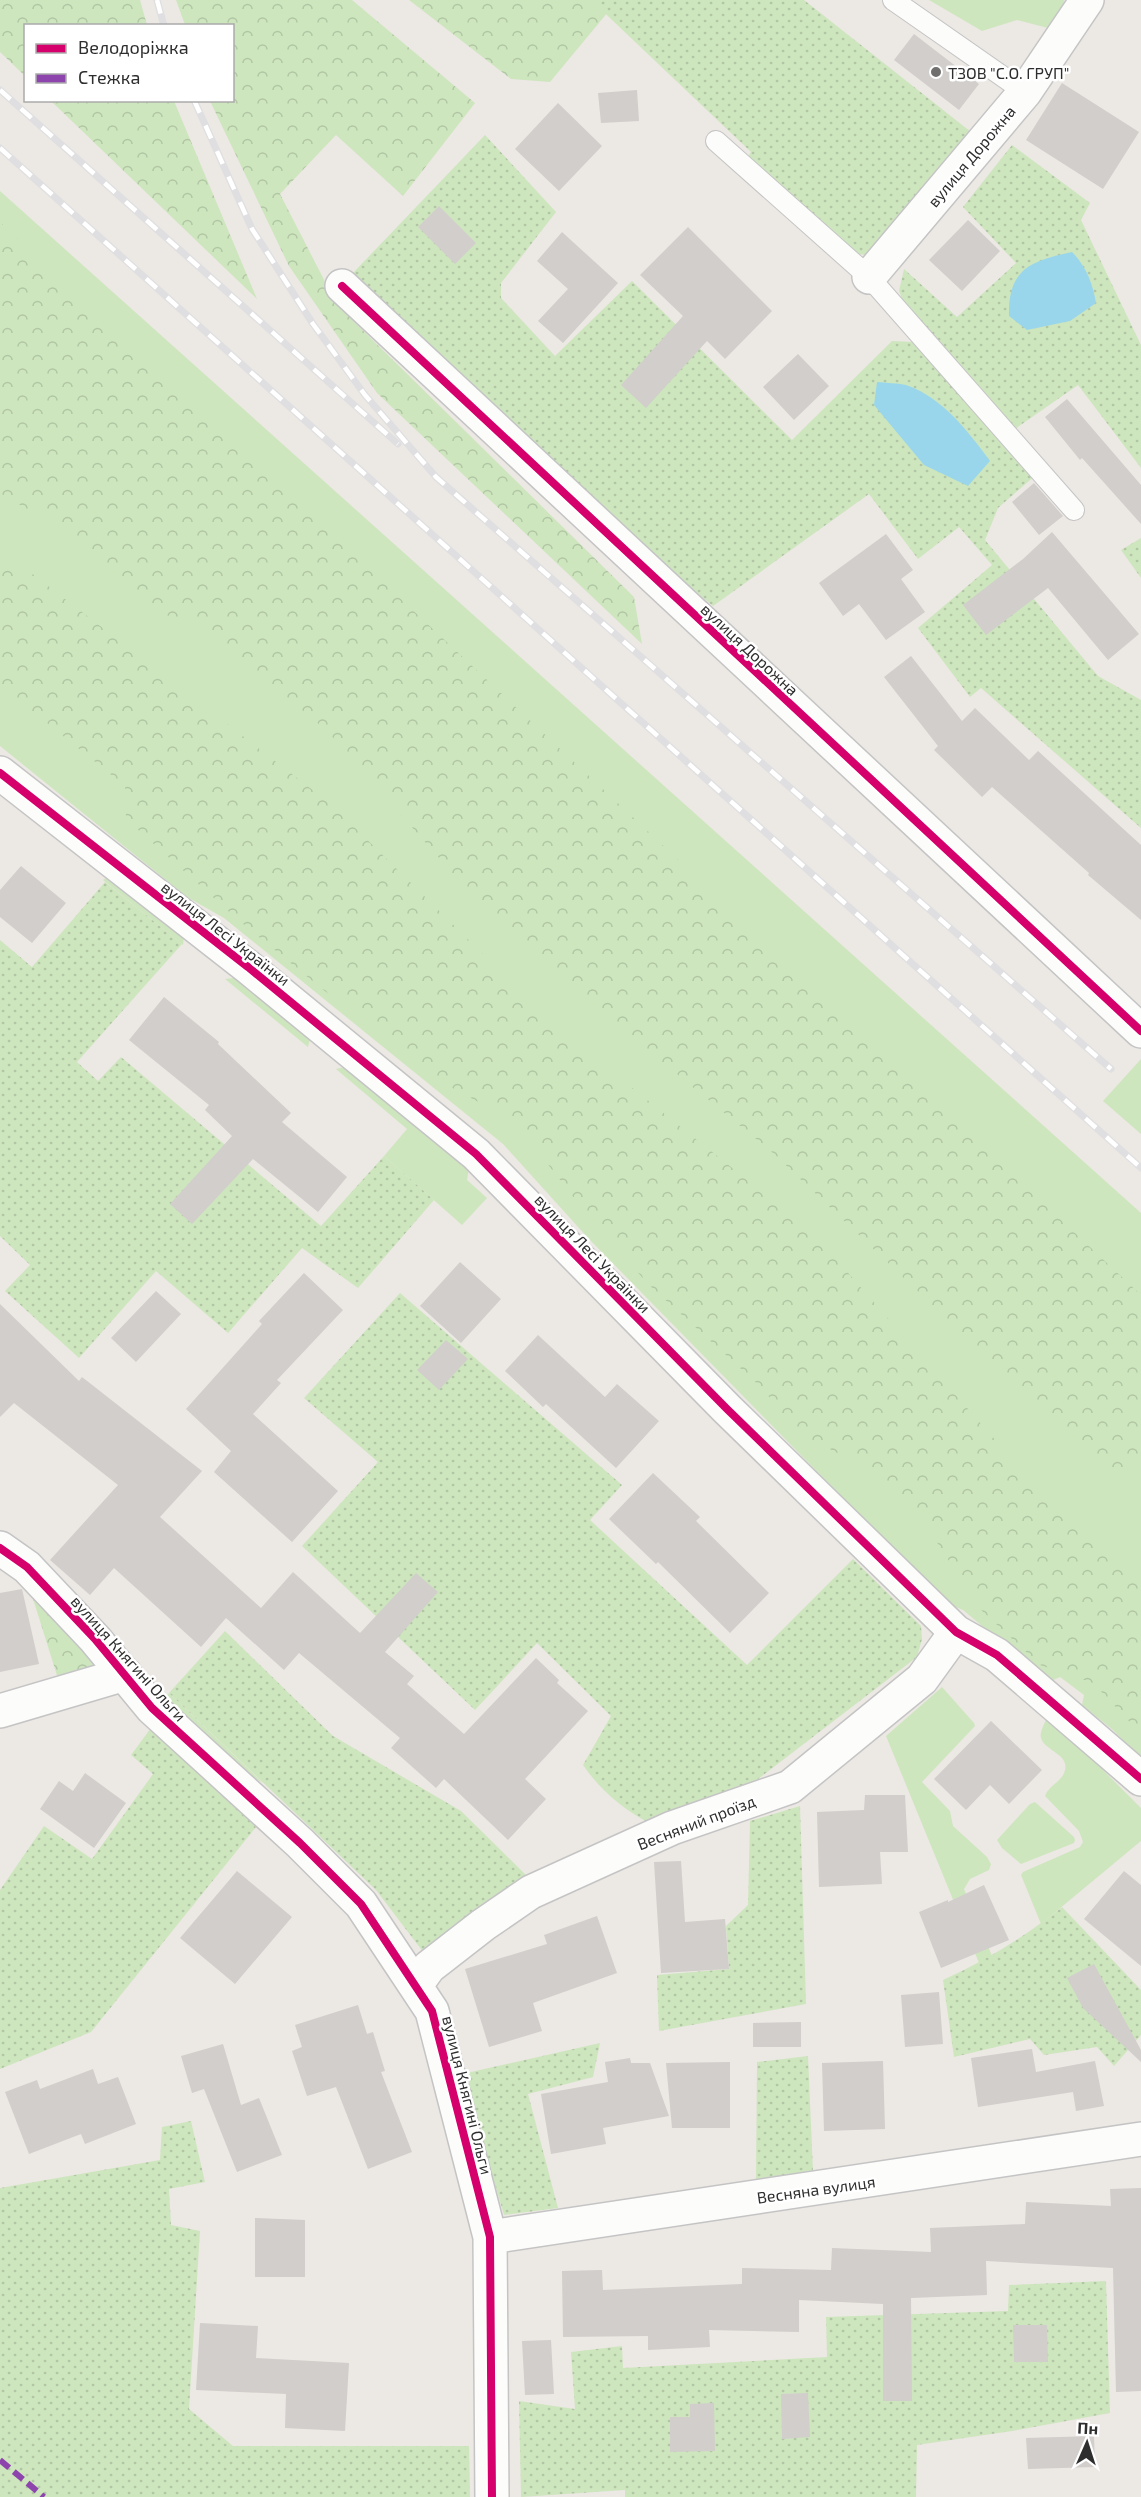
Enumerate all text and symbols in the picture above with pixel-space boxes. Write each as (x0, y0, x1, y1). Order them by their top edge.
legend (24, 24, 234, 102)
text: Велодоріжка (78, 36, 189, 58)
place label: ТЗОВ "С.О. ГРУП" (948, 63, 1069, 82)
marker: ТЗОВ "С.О. ГРУП" (929, 65, 943, 79)
text: Стежка (78, 66, 140, 88)
street label: вулиця Дорожна (923, 102, 1020, 211)
street label: вулиця Дорожна (697, 599, 803, 700)
street label: вулиця Лесі Українки (157, 877, 294, 990)
street label: вулиця Лесі Українки (531, 1190, 655, 1317)
street label: вулиця Княгині Ольги (67, 1591, 191, 1726)
street label: Весняний проїзд (634, 1791, 758, 1853)
street label: вулиця Княгині Ольги (438, 2014, 497, 2177)
street label: Весняна вулиця (756, 2171, 877, 2208)
north arrow (1057, 2413, 1117, 2473)
text: Пн (1077, 2417, 1099, 2438)

